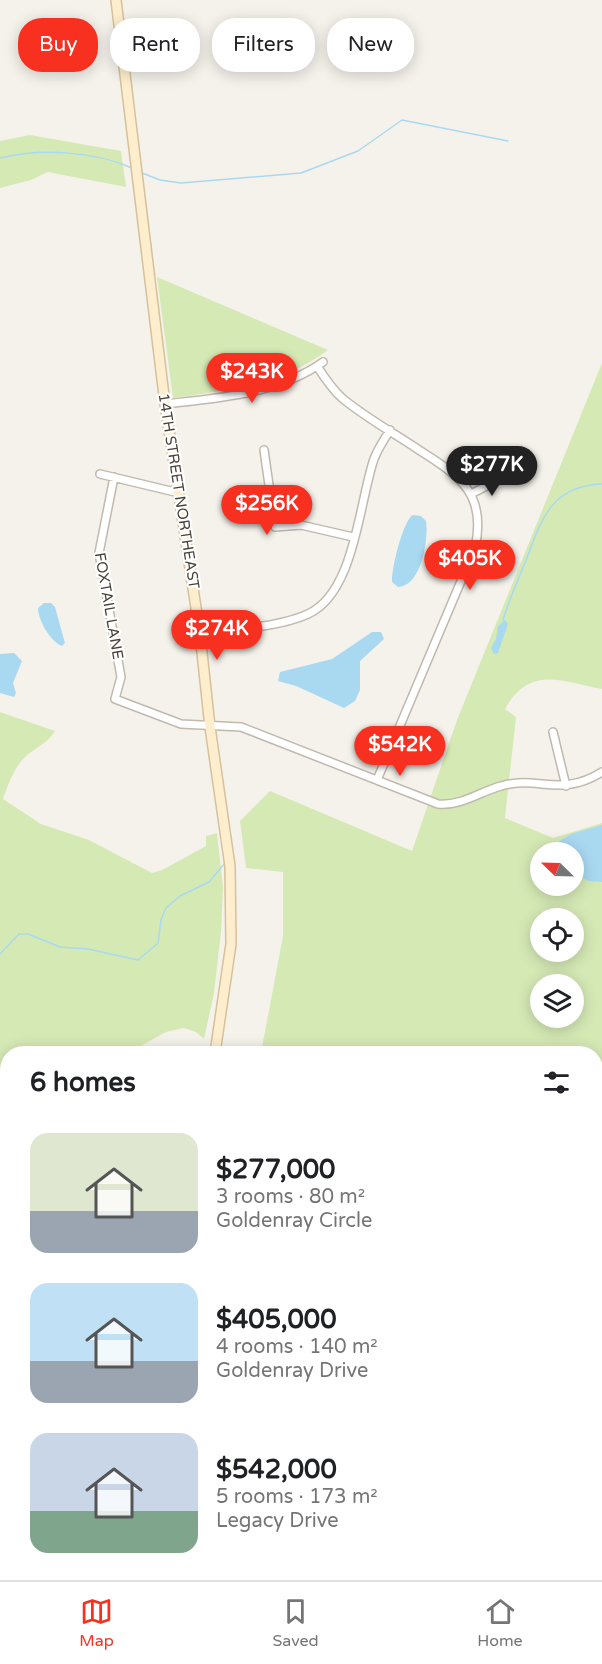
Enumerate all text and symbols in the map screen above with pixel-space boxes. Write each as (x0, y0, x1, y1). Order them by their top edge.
chip: Buy (18, 18, 98, 72)
chip: Rent (110, 18, 200, 72)
chip: Filters (212, 18, 315, 72)
chip: New (327, 18, 414, 72)
pin: $243K (210, 353, 294, 404)
text: $243K (220, 360, 284, 384)
street label: 14TH STREET NORTHEAST (155, 392, 203, 590)
pin: $277K (450, 446, 534, 497)
text: $277K (460, 453, 524, 477)
pin: $256K (225, 485, 309, 536)
text: $256K (235, 492, 299, 516)
pin: $405K (428, 540, 512, 591)
text: $405K (438, 547, 502, 571)
street label: FOXTAIL LANE (91, 551, 127, 661)
pin: $274K (175, 610, 259, 661)
text: $274K (185, 617, 249, 641)
pin: $542K (358, 726, 442, 777)
text: $542K (368, 733, 432, 757)
north arrow (530, 842, 584, 896)
map controls (530, 842, 584, 1028)
button: locate (530, 908, 584, 962)
button: layers (530, 974, 584, 1028)
icon: filters (540, 1066, 573, 1099)
text: 6 homes (30, 1067, 136, 1098)
text: $277,000 (216, 1154, 335, 1185)
icon: home (78, 1157, 150, 1229)
text: 3 rooms · 80 m² (216, 1185, 365, 1209)
text: Goldenray Circle (216, 1209, 372, 1233)
text: $405,000 (216, 1304, 336, 1335)
icon: home (78, 1307, 150, 1379)
text: 4 rooms · 140 m² (216, 1335, 378, 1359)
text: Goldenray Drive (216, 1359, 368, 1383)
text: $542,000 (216, 1454, 337, 1485)
icon: home (78, 1457, 150, 1529)
text: 5 rooms · 173 m² (216, 1485, 378, 1509)
text: Legacy Drive (216, 1509, 339, 1533)
tab: Map (79, 1595, 114, 1651)
tab: Saved (272, 1595, 319, 1651)
tab: Home (477, 1595, 523, 1651)

